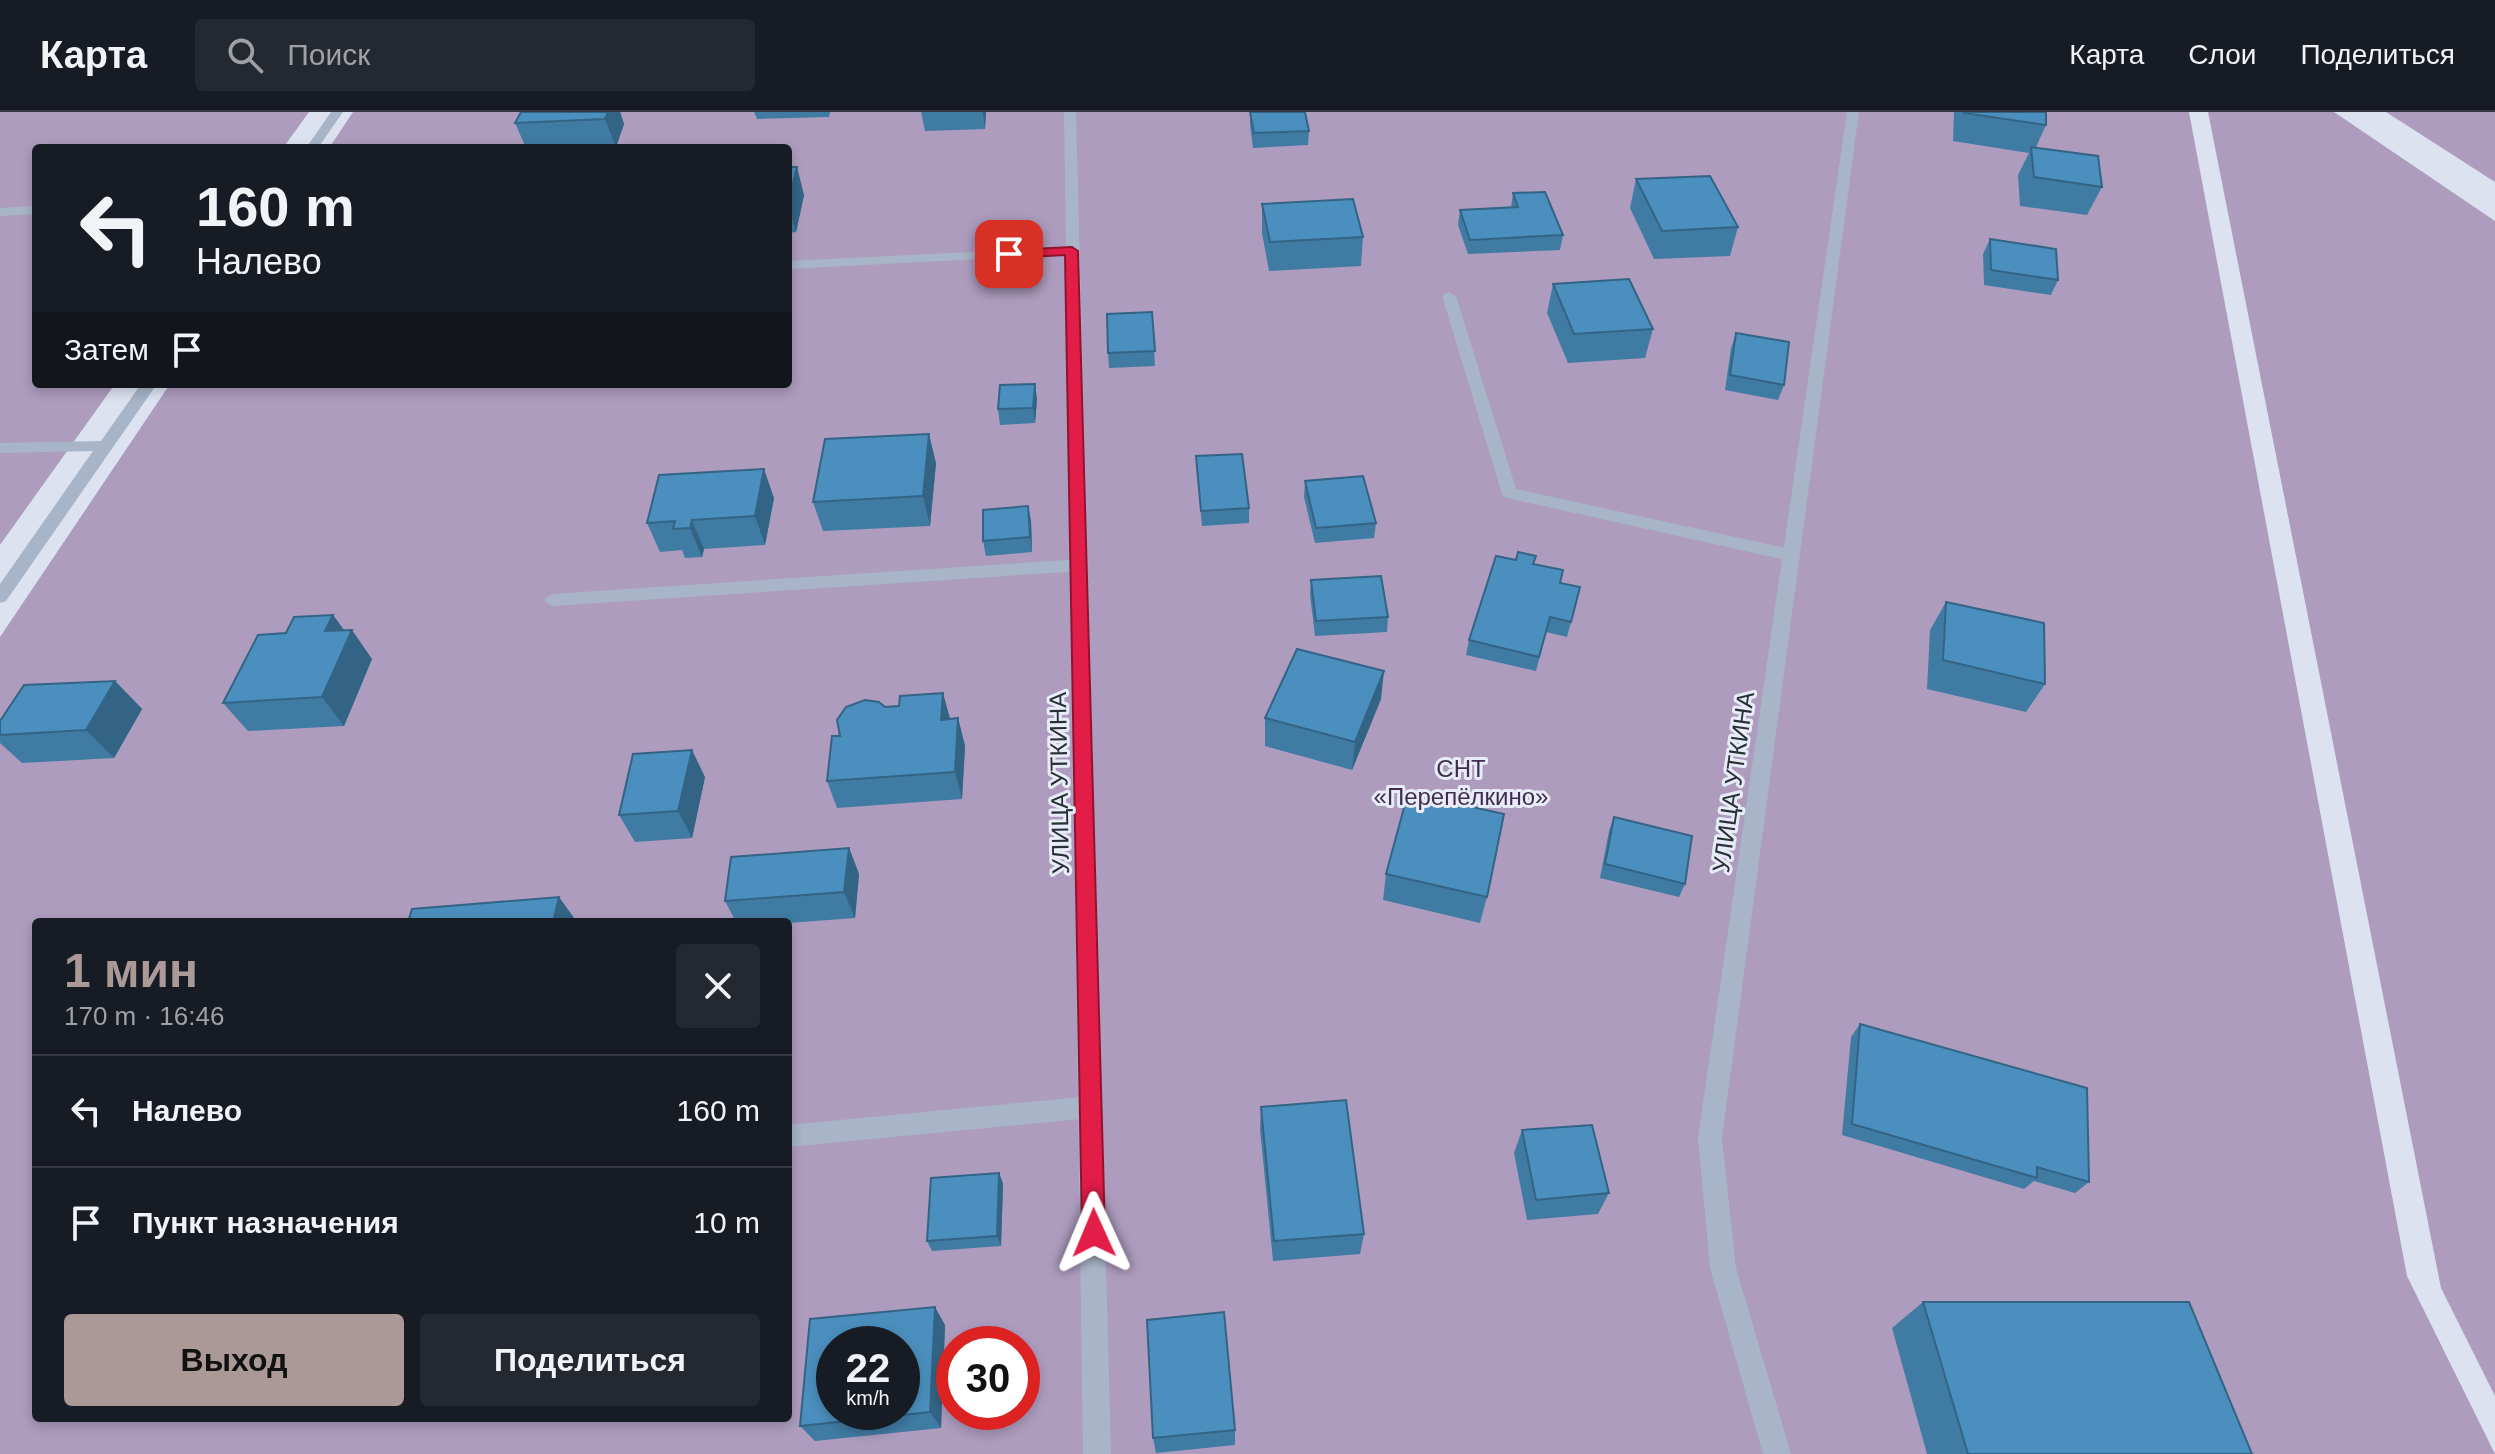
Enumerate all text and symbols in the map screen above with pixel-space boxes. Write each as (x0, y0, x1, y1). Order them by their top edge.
search box (195, 19, 755, 91)
icon: search (223, 33, 267, 77)
text: Карта (40, 34, 147, 76)
text: Поиск (287, 38, 370, 71)
text: Карта (2069, 39, 2144, 70)
text: Слои (2188, 39, 2256, 70)
text: Поделиться (2300, 39, 2455, 70)
text: 160 m (196, 175, 355, 238)
icon: left (64, 176, 168, 280)
pin (975, 220, 1043, 288)
icon: arrive (987, 232, 1031, 276)
text: Налево (196, 241, 322, 282)
icon: arrive (165, 328, 209, 372)
text: Затем (64, 333, 149, 366)
street label: УЛИЦА УТКИНА (1707, 690, 1759, 874)
street label: УЛИЦА УТКИНА (1044, 692, 1074, 874)
park label: СНТ «Перепёлкино» (1374, 755, 1548, 810)
text: 1 мин (64, 944, 198, 997)
button: close (676, 944, 760, 1028)
text: 170 m · 16:46 (64, 1001, 224, 1031)
icon: left (64, 1089, 108, 1133)
text: Налево (132, 1094, 242, 1127)
text: 160 m (677, 1094, 760, 1127)
position arrow (1052, 1191, 1136, 1275)
icon: arrive (64, 1201, 108, 1245)
text: Пункт назначения (132, 1206, 399, 1239)
text: 10 m (693, 1206, 760, 1239)
button: Выход (64, 1314, 404, 1406)
button: Поделиться (420, 1314, 760, 1406)
speed limit sign: 30 (936, 1326, 1040, 1430)
text: 22 (846, 1346, 890, 1390)
text: km/h (846, 1387, 890, 1409)

